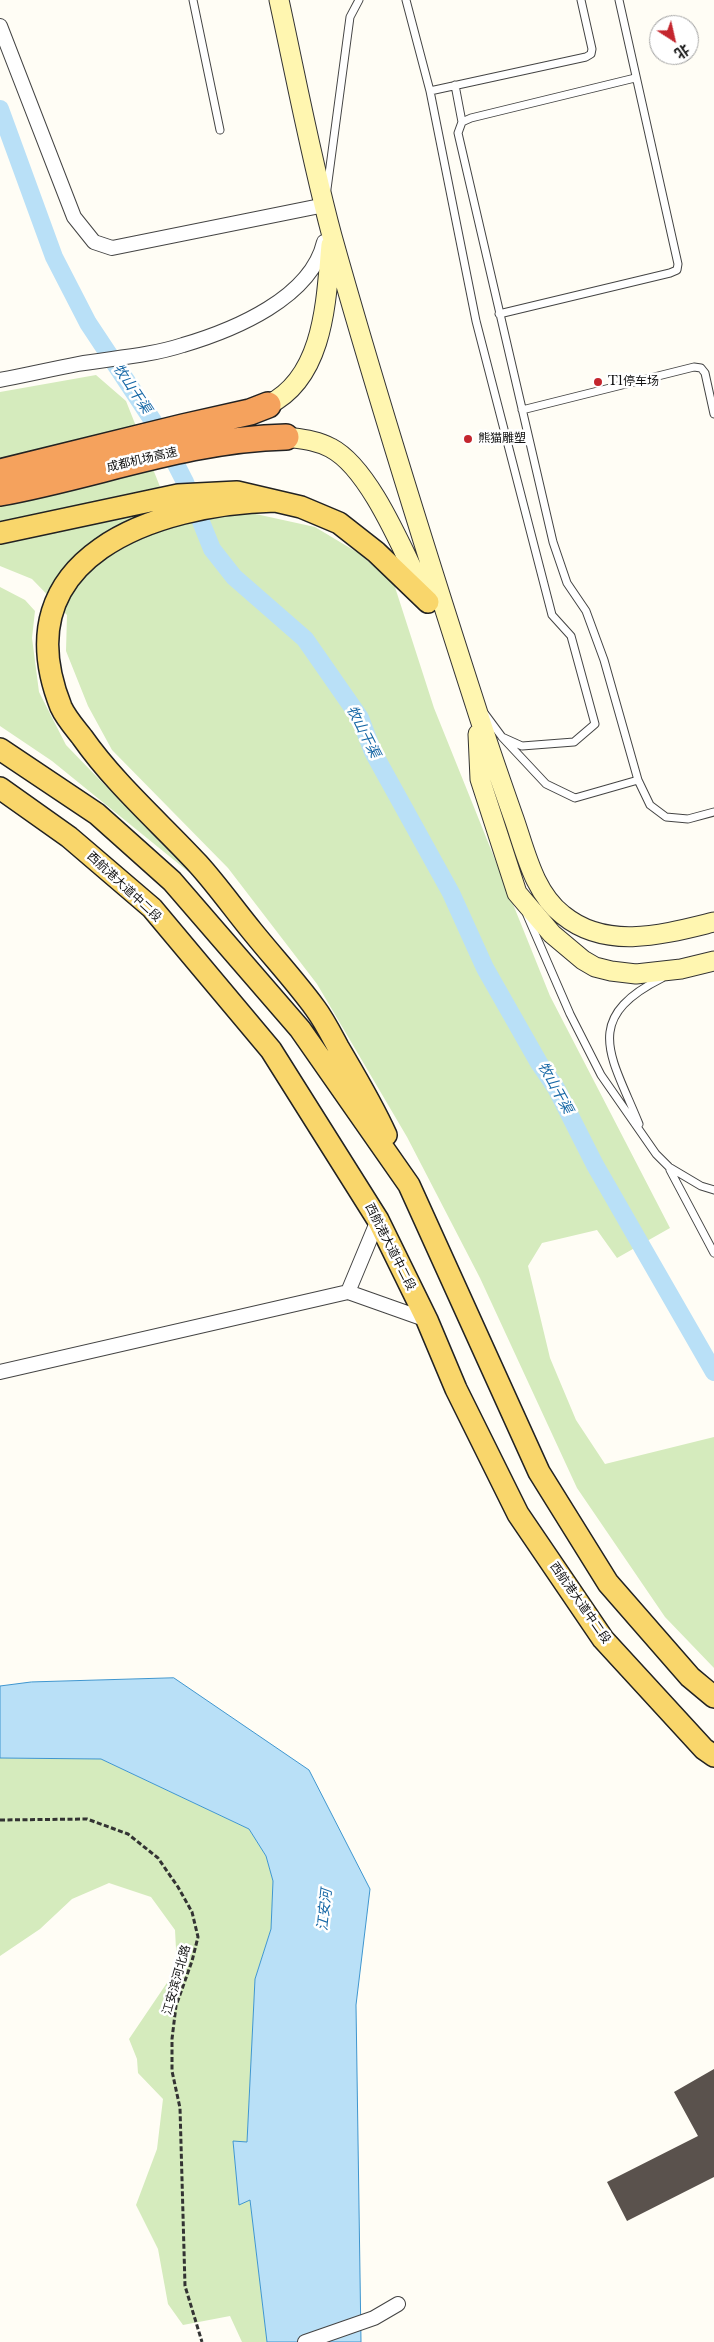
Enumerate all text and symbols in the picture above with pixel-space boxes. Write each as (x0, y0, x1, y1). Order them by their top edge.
north arrow (649, 15, 699, 65)
text: 北 (671, 40, 693, 63)
water label: 牧山干渠 (109, 361, 155, 417)
place label: T1停车场 (608, 375, 659, 389)
marker: T1停车场 (592, 376, 604, 388)
place label: 熊猫雕塑 (478, 432, 526, 446)
marker: 熊猫雕塑 (462, 433, 474, 445)
street label: 成都机场高速 (105, 445, 179, 475)
water label: 牧山干渠 (343, 703, 383, 761)
street label: 西航港大道中二段 (84, 849, 164, 925)
water label: 牧山干渠 (534, 1059, 576, 1117)
street label: 西航港大道中二段 (362, 1201, 418, 1293)
street label: 西航港大道中二段 (547, 1560, 613, 1646)
water label: 江安河 (314, 1888, 336, 1932)
street label: 江安滨河北路 (160, 1943, 194, 2017)

